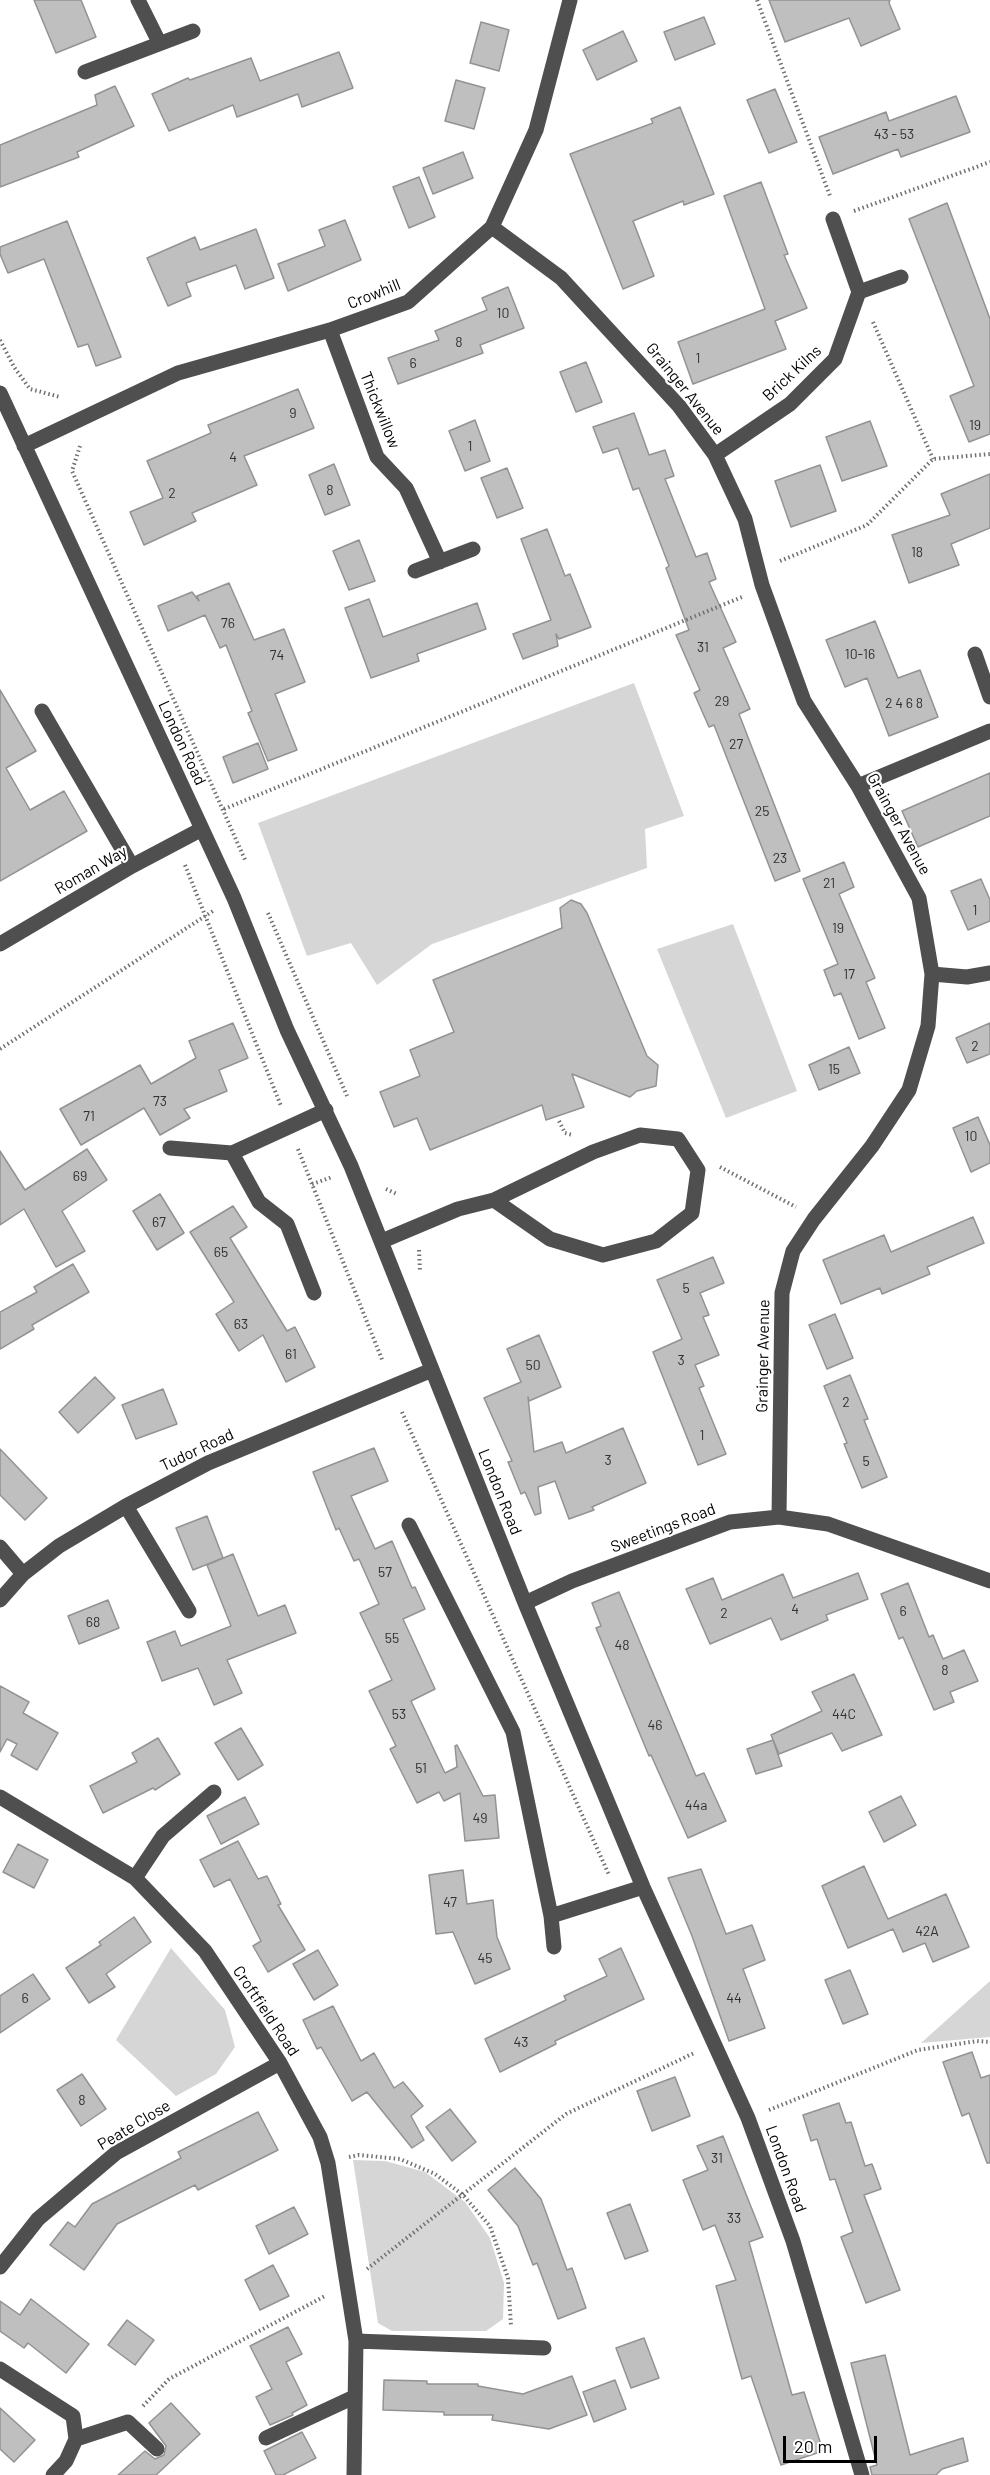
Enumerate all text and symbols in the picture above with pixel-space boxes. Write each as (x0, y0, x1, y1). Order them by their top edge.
house number: 43 - 53 (874, 126, 914, 142)
street label: Crowhill (345, 275, 403, 313)
house number: 10 (497, 305, 509, 321)
house number: 8 (455, 334, 463, 350)
street label: Grainger Avenue (642, 339, 728, 439)
street label: Brick Kilns (759, 341, 825, 405)
house number: 1 (696, 350, 700, 366)
house number: 6 (409, 355, 417, 371)
street label: Thickwillow (356, 369, 404, 451)
house number: 9 (289, 405, 297, 421)
house number: 19 (969, 417, 981, 433)
house number: 1 (468, 438, 472, 454)
house number: 4 (229, 449, 237, 465)
house number: 8 (326, 482, 334, 498)
house number: 2 (168, 485, 176, 501)
house number: 18 (911, 544, 923, 560)
house number: 76 (221, 615, 235, 631)
house number: 31 (697, 639, 709, 655)
house number: 10-16 (845, 646, 875, 662)
house number: 74 (270, 647, 284, 663)
house number: 29 (715, 693, 729, 709)
house number: 2 4 6 8 (885, 695, 923, 711)
street label: London Road (154, 698, 210, 788)
house number: 27 (729, 736, 743, 752)
street label: Grainger Avenue (863, 770, 935, 878)
house number: 25 (755, 803, 769, 819)
street label: Roman Way (51, 842, 131, 898)
house number: 23 (773, 850, 787, 866)
house number: 21 (823, 875, 835, 891)
house number: 1 (973, 902, 977, 918)
house number: 19 (832, 920, 844, 936)
house number: 17 (843, 966, 855, 982)
house number: 2 (971, 1038, 979, 1054)
house number: 15 (828, 1061, 840, 1077)
house number: 73 (153, 1093, 167, 1109)
house number: 71 (83, 1108, 95, 1124)
house number: 10 (965, 1128, 977, 1144)
house number: 69 (73, 1168, 87, 1184)
house number: 67 (152, 1214, 166, 1230)
house number: 65 (214, 1244, 228, 1260)
house number: 5 (682, 1280, 690, 1296)
street label: Grainger Avenue (752, 1299, 774, 1413)
house number: 63 (234, 1316, 248, 1332)
house number: 61 (285, 1346, 297, 1362)
house number: 3 (677, 1352, 685, 1368)
house number: 50 (525, 1357, 541, 1373)
house number: 2 (842, 1394, 850, 1410)
street label: Tudor Road (157, 1425, 237, 1475)
house number: 1 (700, 1427, 704, 1443)
street label: London Road (474, 1446, 526, 1538)
house number: 3 (604, 1452, 612, 1468)
house number: 5 (862, 1453, 870, 1469)
street label: Sweetings Road (608, 1499, 718, 1557)
house number: 57 (378, 1564, 392, 1580)
house number: 4 (791, 1601, 799, 1617)
house number: 6 (899, 1603, 907, 1619)
house number: 2 (720, 1605, 728, 1621)
house number: 68 (86, 1614, 100, 1630)
house number: 55 (385, 1630, 399, 1646)
house number: 48 (614, 1637, 630, 1653)
house number: 8 (941, 1662, 949, 1678)
house number: 53 (392, 1706, 406, 1722)
house number: 44C (832, 1706, 856, 1722)
house number: 46 (648, 1717, 662, 1733)
house number: 51 (415, 1760, 427, 1776)
house number: 44a (685, 1797, 707, 1813)
house number: 49 (472, 1810, 488, 1826)
house number: 47 (443, 1894, 457, 1910)
house number: 42A (915, 1923, 939, 1939)
house number: 45 (478, 1950, 492, 1966)
street label: Croftfield Road (229, 1962, 303, 2060)
house number: 6 (21, 1990, 29, 2006)
house number: 44 (726, 1990, 742, 2006)
house number: 43 (514, 2034, 528, 2050)
house number: 8 (78, 2092, 86, 2108)
street label: Peate Close (94, 2096, 174, 2154)
street label: London Road (761, 2123, 811, 2215)
house number: 31 (711, 2150, 723, 2166)
house number: 33 (727, 2210, 741, 2226)
scale bar (786, 2424, 880, 2462)
text: 20 m (794, 2435, 832, 2457)

